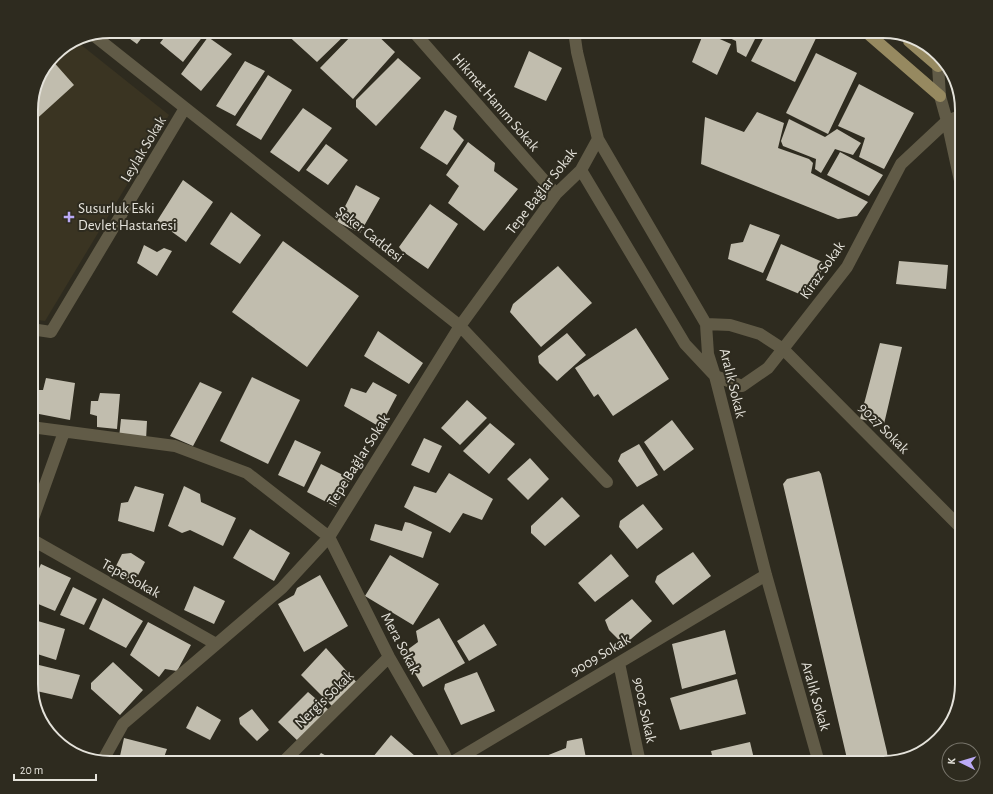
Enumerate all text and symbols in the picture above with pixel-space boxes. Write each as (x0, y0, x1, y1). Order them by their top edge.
street label: Hikmet Hanım Sokak (449, 51, 542, 154)
street label: Leylak Sokak (118, 114, 169, 185)
street label: Tepe Bağlar Sokak (503, 145, 580, 237)
place label: Susurluk Eski Devlet Hastanesi (78, 201, 177, 233)
street label: Şeker Caddesi (333, 204, 406, 265)
marker: Susurluk Eski Devlet Hastanesi (63, 211, 75, 223)
street label: Kiraz Sokak (797, 239, 848, 302)
street label: Aralık Sokak (717, 347, 748, 420)
street label: 9027 Sokak (855, 400, 912, 457)
street label: Tepe Bağlar Sokak (324, 412, 393, 509)
street label: Tepe Sokak (99, 556, 163, 601)
street label: Mera Sokak (378, 610, 423, 676)
street label: 9009 Sokak (568, 632, 633, 679)
street label: Aralık Sokak (798, 660, 833, 733)
street label: Nergis Sokak (292, 668, 357, 731)
street label: 9002 Sokak (630, 676, 659, 744)
north arrow (941, 742, 981, 782)
scale bar (14, 756, 96, 782)
text: K (946, 757, 957, 765)
text: 20 m (20, 764, 43, 776)

